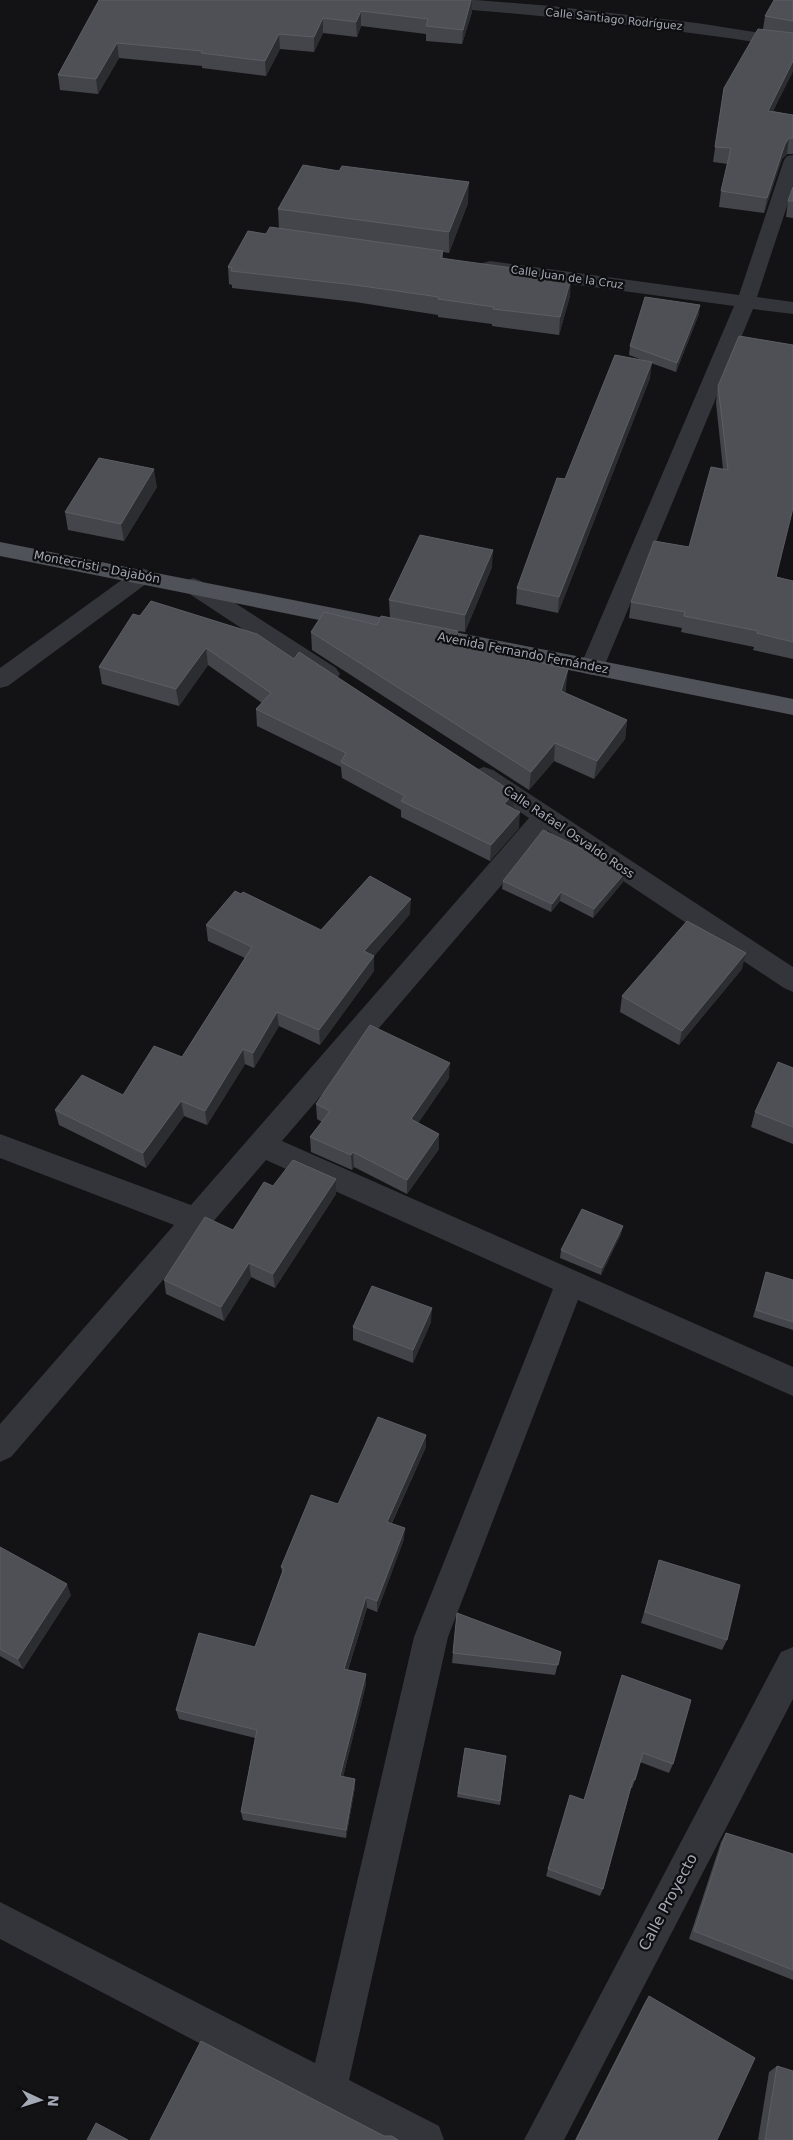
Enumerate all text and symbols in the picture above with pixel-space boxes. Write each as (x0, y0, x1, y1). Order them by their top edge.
street label: Calle Santiago Rodríguez (545, 6, 683, 33)
street label: Calle Juan de la Cruz (510, 263, 624, 292)
street label: Montecristi - Dajabón (33, 548, 161, 586)
street label: Avenida Fernando Fernández (436, 630, 610, 676)
street label: Calle Rafael Osvaldo Ross (501, 783, 637, 881)
street label: Calle Proyecto (635, 1850, 701, 1954)
north arrow (15, 2075, 65, 2125)
text: N (45, 2095, 61, 2107)

